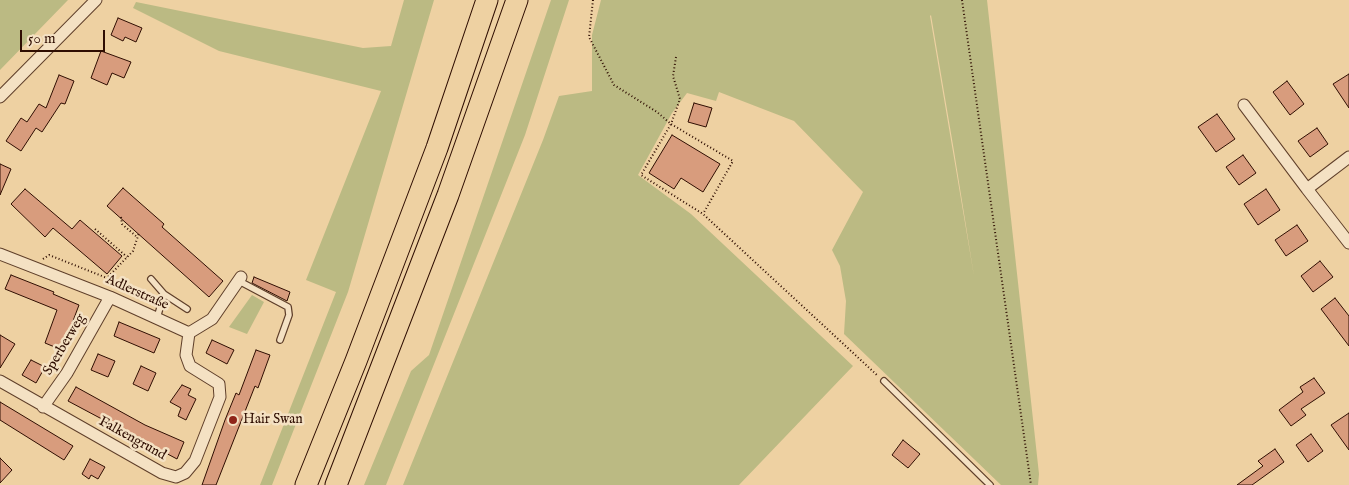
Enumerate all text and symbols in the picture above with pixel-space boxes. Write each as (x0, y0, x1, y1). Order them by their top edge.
scale bar (22, 20, 108, 52)
text: 50 m (28, 29, 56, 48)
street label: Adlerstraße (103, 272, 171, 314)
street label: Sperberweg (40, 311, 90, 379)
place label: Hair Swan (243, 412, 303, 428)
street label: Falkengrund (95, 414, 169, 464)
marker: Hair Swan (227, 414, 239, 426)

